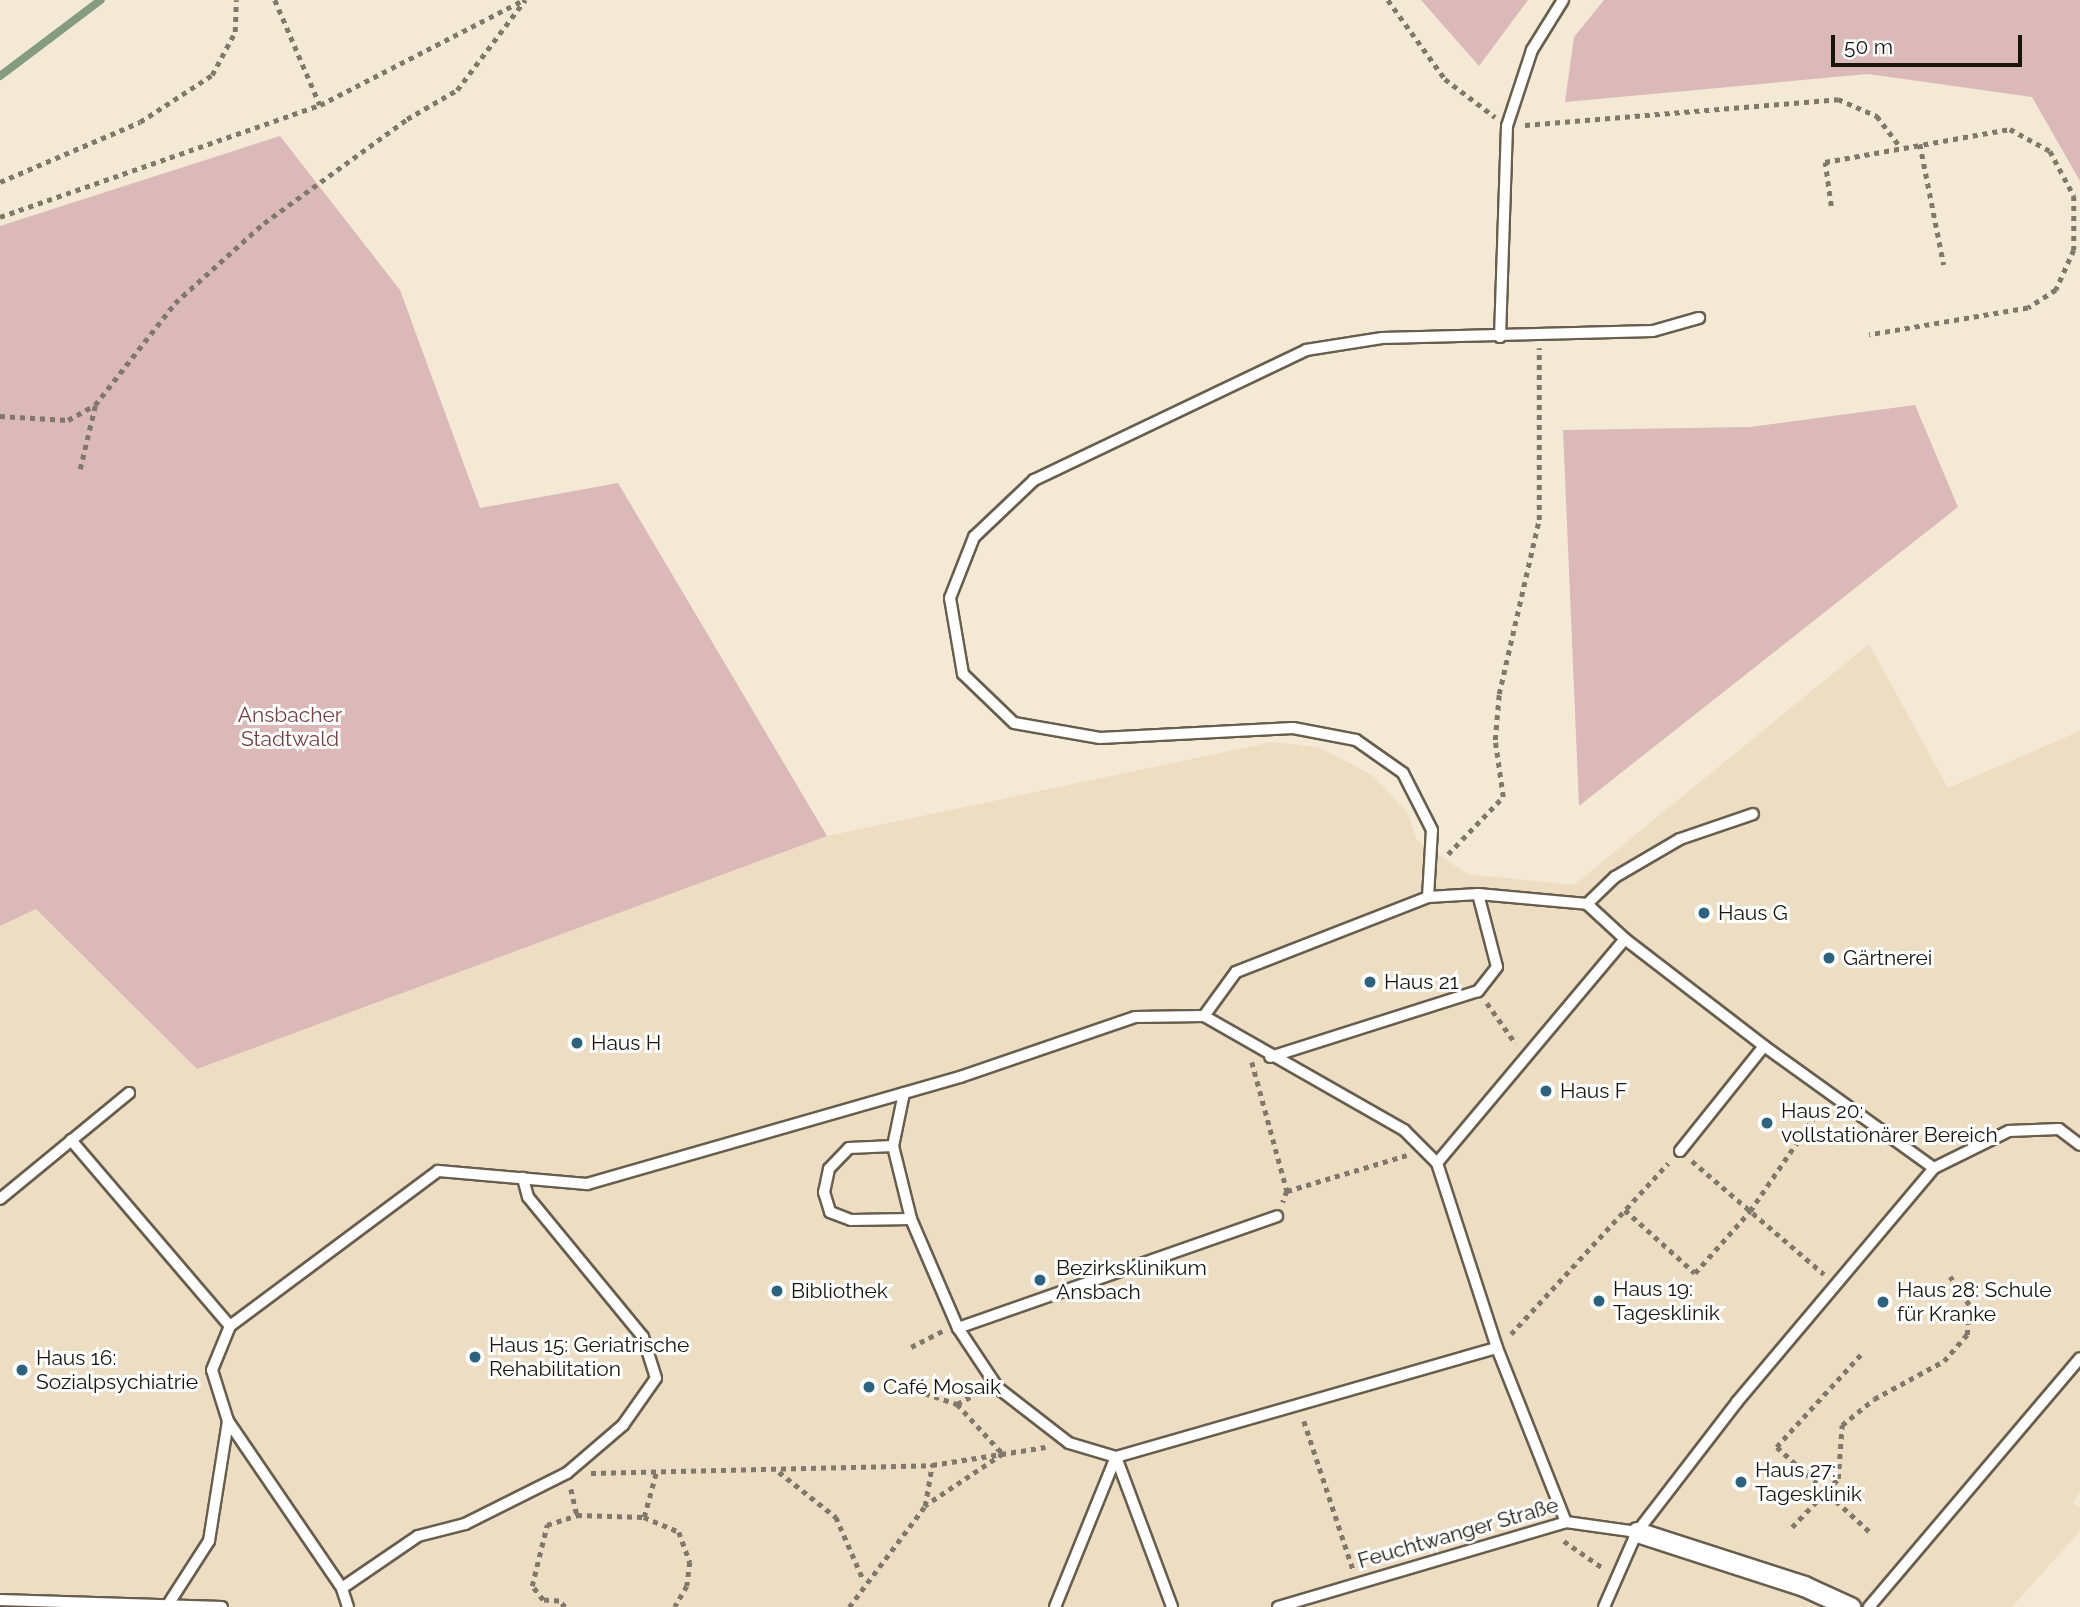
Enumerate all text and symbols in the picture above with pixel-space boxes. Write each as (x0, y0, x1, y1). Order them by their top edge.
scale bar (1835, 21, 2026, 65)
text: 50 m (1844, 34, 1893, 59)
park label: Ansbacher Stadtwald (238, 702, 342, 752)
place label: Haus G (1718, 900, 1788, 926)
marker: Haus G (1696, 905, 1712, 921)
place label: Gärtnerei (1843, 945, 1932, 971)
marker: Gärtnerei (1821, 950, 1837, 966)
place label: Haus 21 (1384, 969, 1459, 995)
marker: Haus 21 (1362, 974, 1378, 990)
place label: Haus H (591, 1030, 661, 1056)
marker: Haus H (569, 1035, 585, 1051)
place label: Haus F (1560, 1078, 1627, 1104)
marker: Haus F (1538, 1083, 1554, 1099)
place label: Haus 20: vollstationärer Bereich (1781, 1098, 1998, 1148)
marker: Haus 20: vollstationärer Bereich (1759, 1115, 1775, 1131)
place label: Bezirksklinikum Ansbach (1056, 1255, 1207, 1305)
marker: Bezirksklinikum Ansbach (1030, 1270, 1050, 1290)
place label: Haus 19: Tagesklinik (1613, 1276, 1720, 1326)
place label: Haus 28: Schule für Kranke (1897, 1277, 2052, 1327)
place label: Bibliothek (791, 1278, 888, 1304)
marker: Bibliothek (769, 1283, 785, 1299)
marker: Haus 19: Tagesklinik (1591, 1293, 1607, 1309)
marker: Haus 28: Schule für Kranke (1875, 1294, 1891, 1310)
place label: Haus 15: Geriatrische Rehabilitation (489, 1332, 689, 1382)
place label: Haus 16: Sozialpsychiatrie (36, 1345, 198, 1395)
marker: Haus 15: Geriatrische Rehabilitation (467, 1349, 483, 1365)
marker: Haus 16: Sozialpsychiatrie (14, 1362, 30, 1378)
place label: Café Mosaik (883, 1374, 1001, 1400)
marker: Café Mosaik (861, 1379, 877, 1395)
place label: Haus 27: Tagesklinik (1755, 1457, 1862, 1507)
marker: Haus 27: Tagesklinik (1733, 1474, 1749, 1490)
street label: Feuchtwanger Straße (1355, 1492, 1561, 1574)

